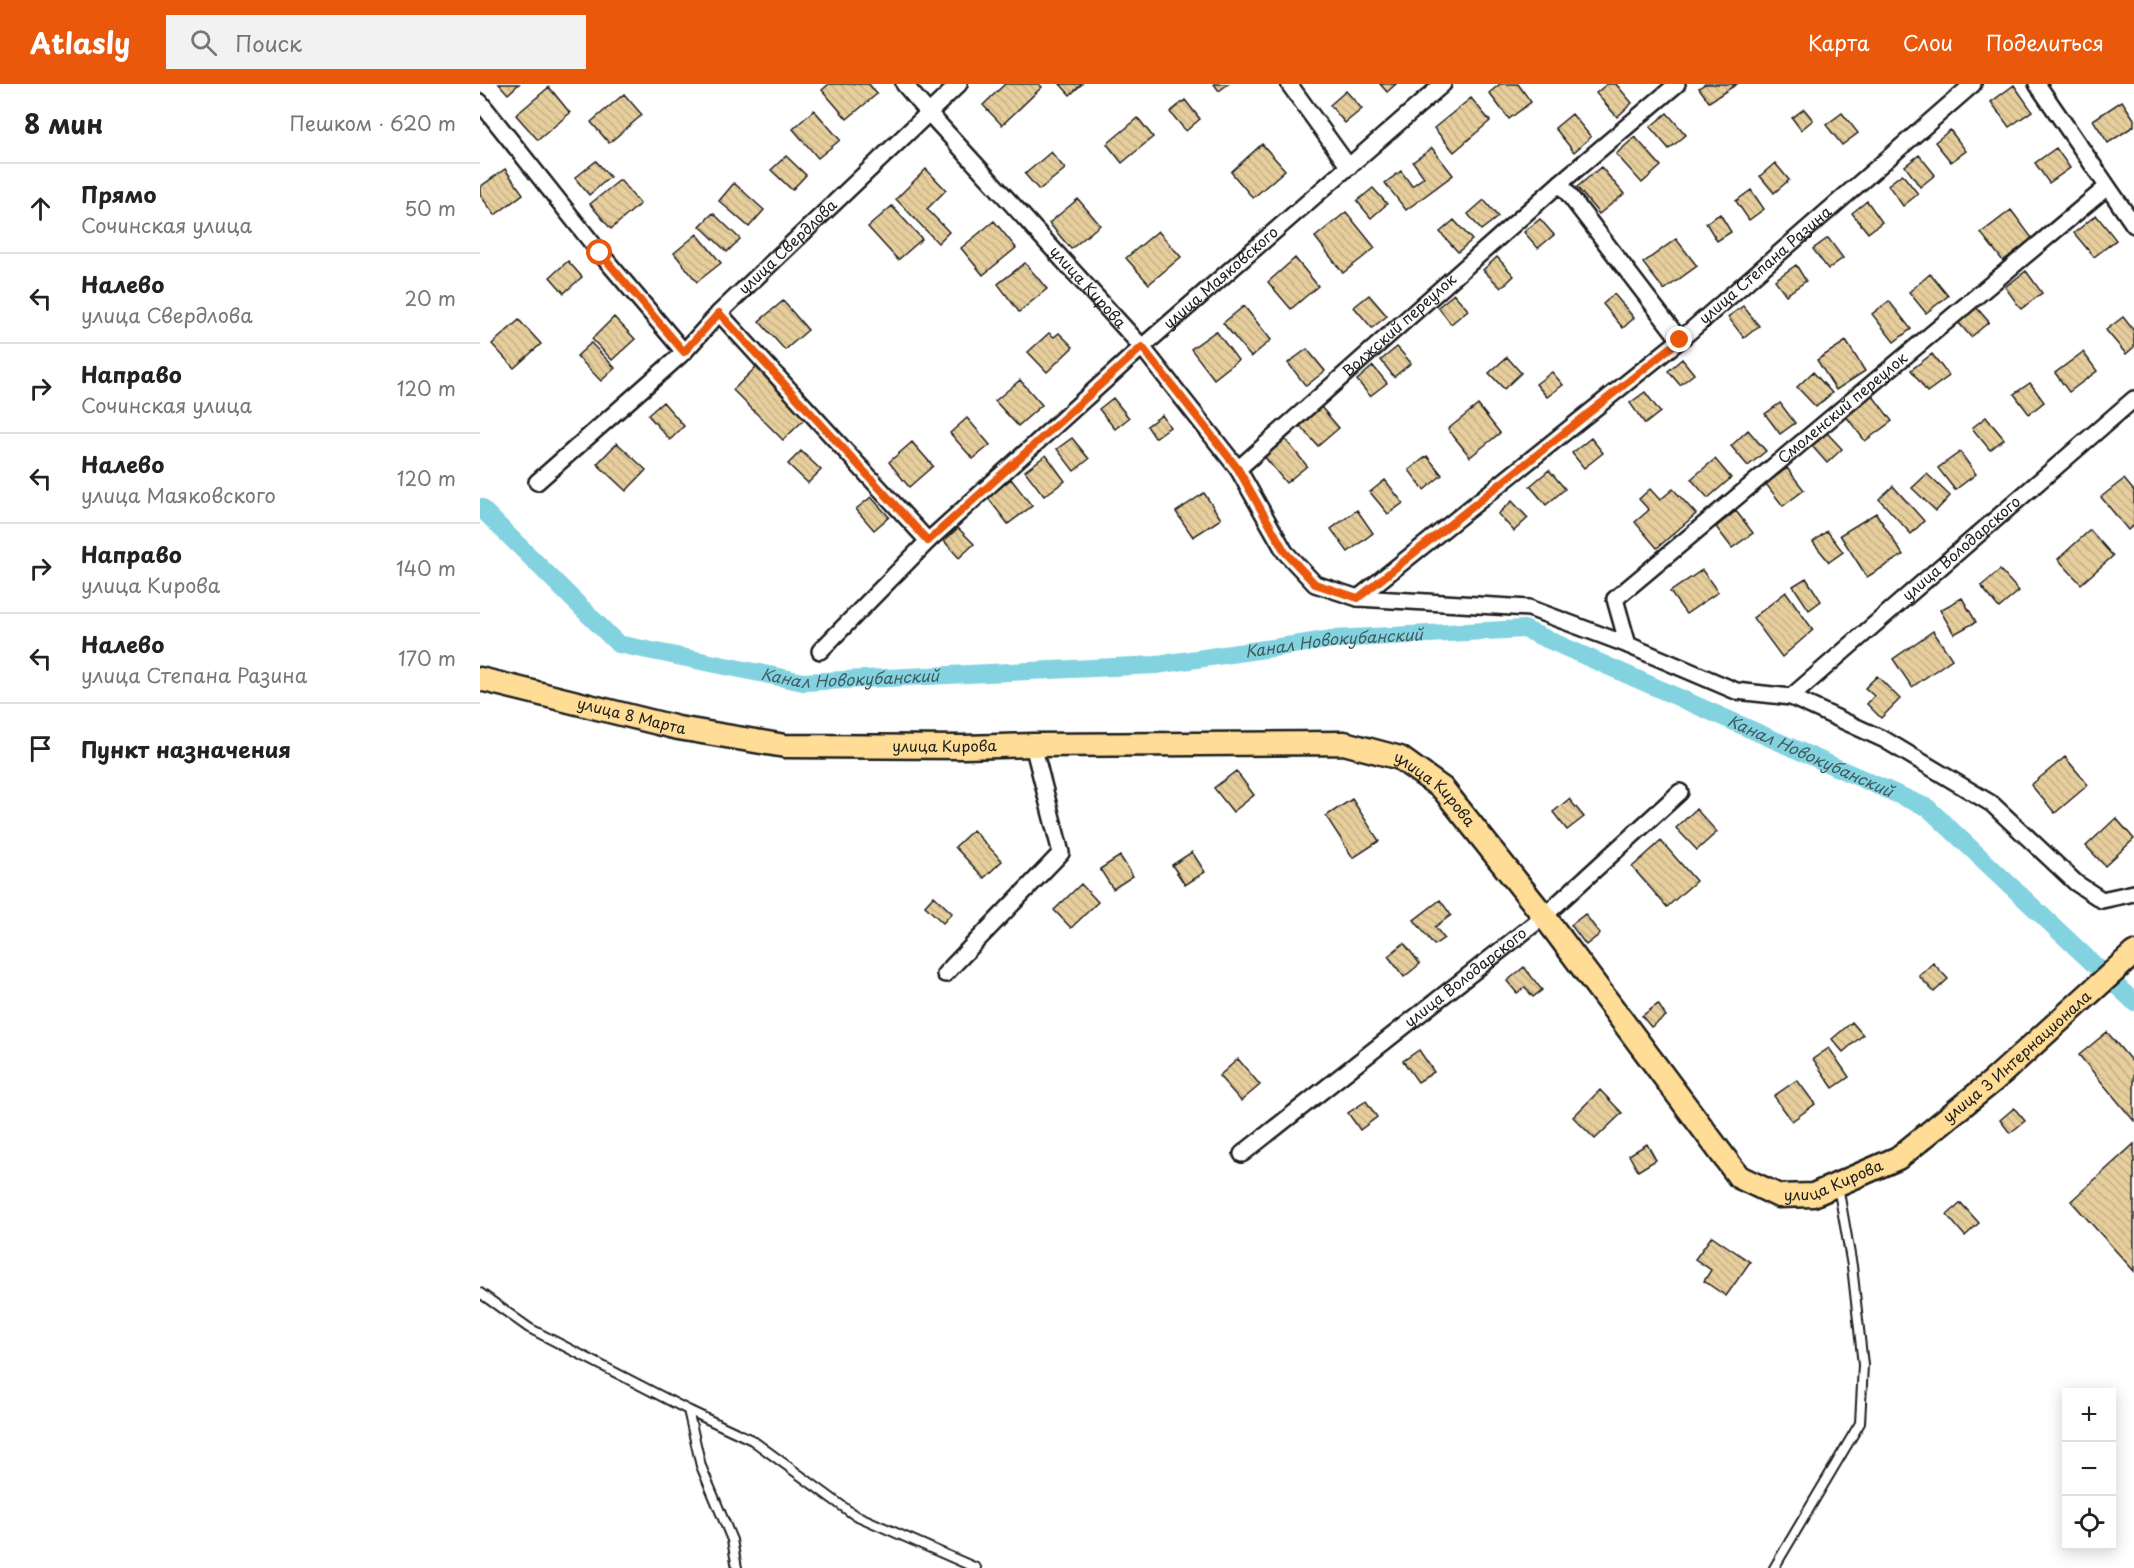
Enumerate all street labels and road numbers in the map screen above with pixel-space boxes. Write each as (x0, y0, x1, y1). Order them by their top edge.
street label: улица Свердлова (732, 193, 842, 299)
street label: улица Степана Разина (1693, 199, 1836, 329)
street label: улица Маяковского (1157, 220, 1283, 334)
street label: улица Кирова (1045, 240, 1133, 333)
street label: Волжский переулок (1336, 267, 1461, 382)
street label: Смоленский переулок (1772, 346, 1912, 468)
street label: улица Володарского (1896, 490, 2025, 606)
street label: улица 8 Марта (575, 690, 689, 739)
street label: улица Кирова (892, 733, 998, 757)
street label: улица Кирова (1392, 744, 1482, 832)
street label: улица Володарского (1399, 921, 1531, 1032)
street label: улица 3 Интернационала (1937, 984, 2096, 1127)
street label: улица Кирова (1784, 1153, 1887, 1206)

